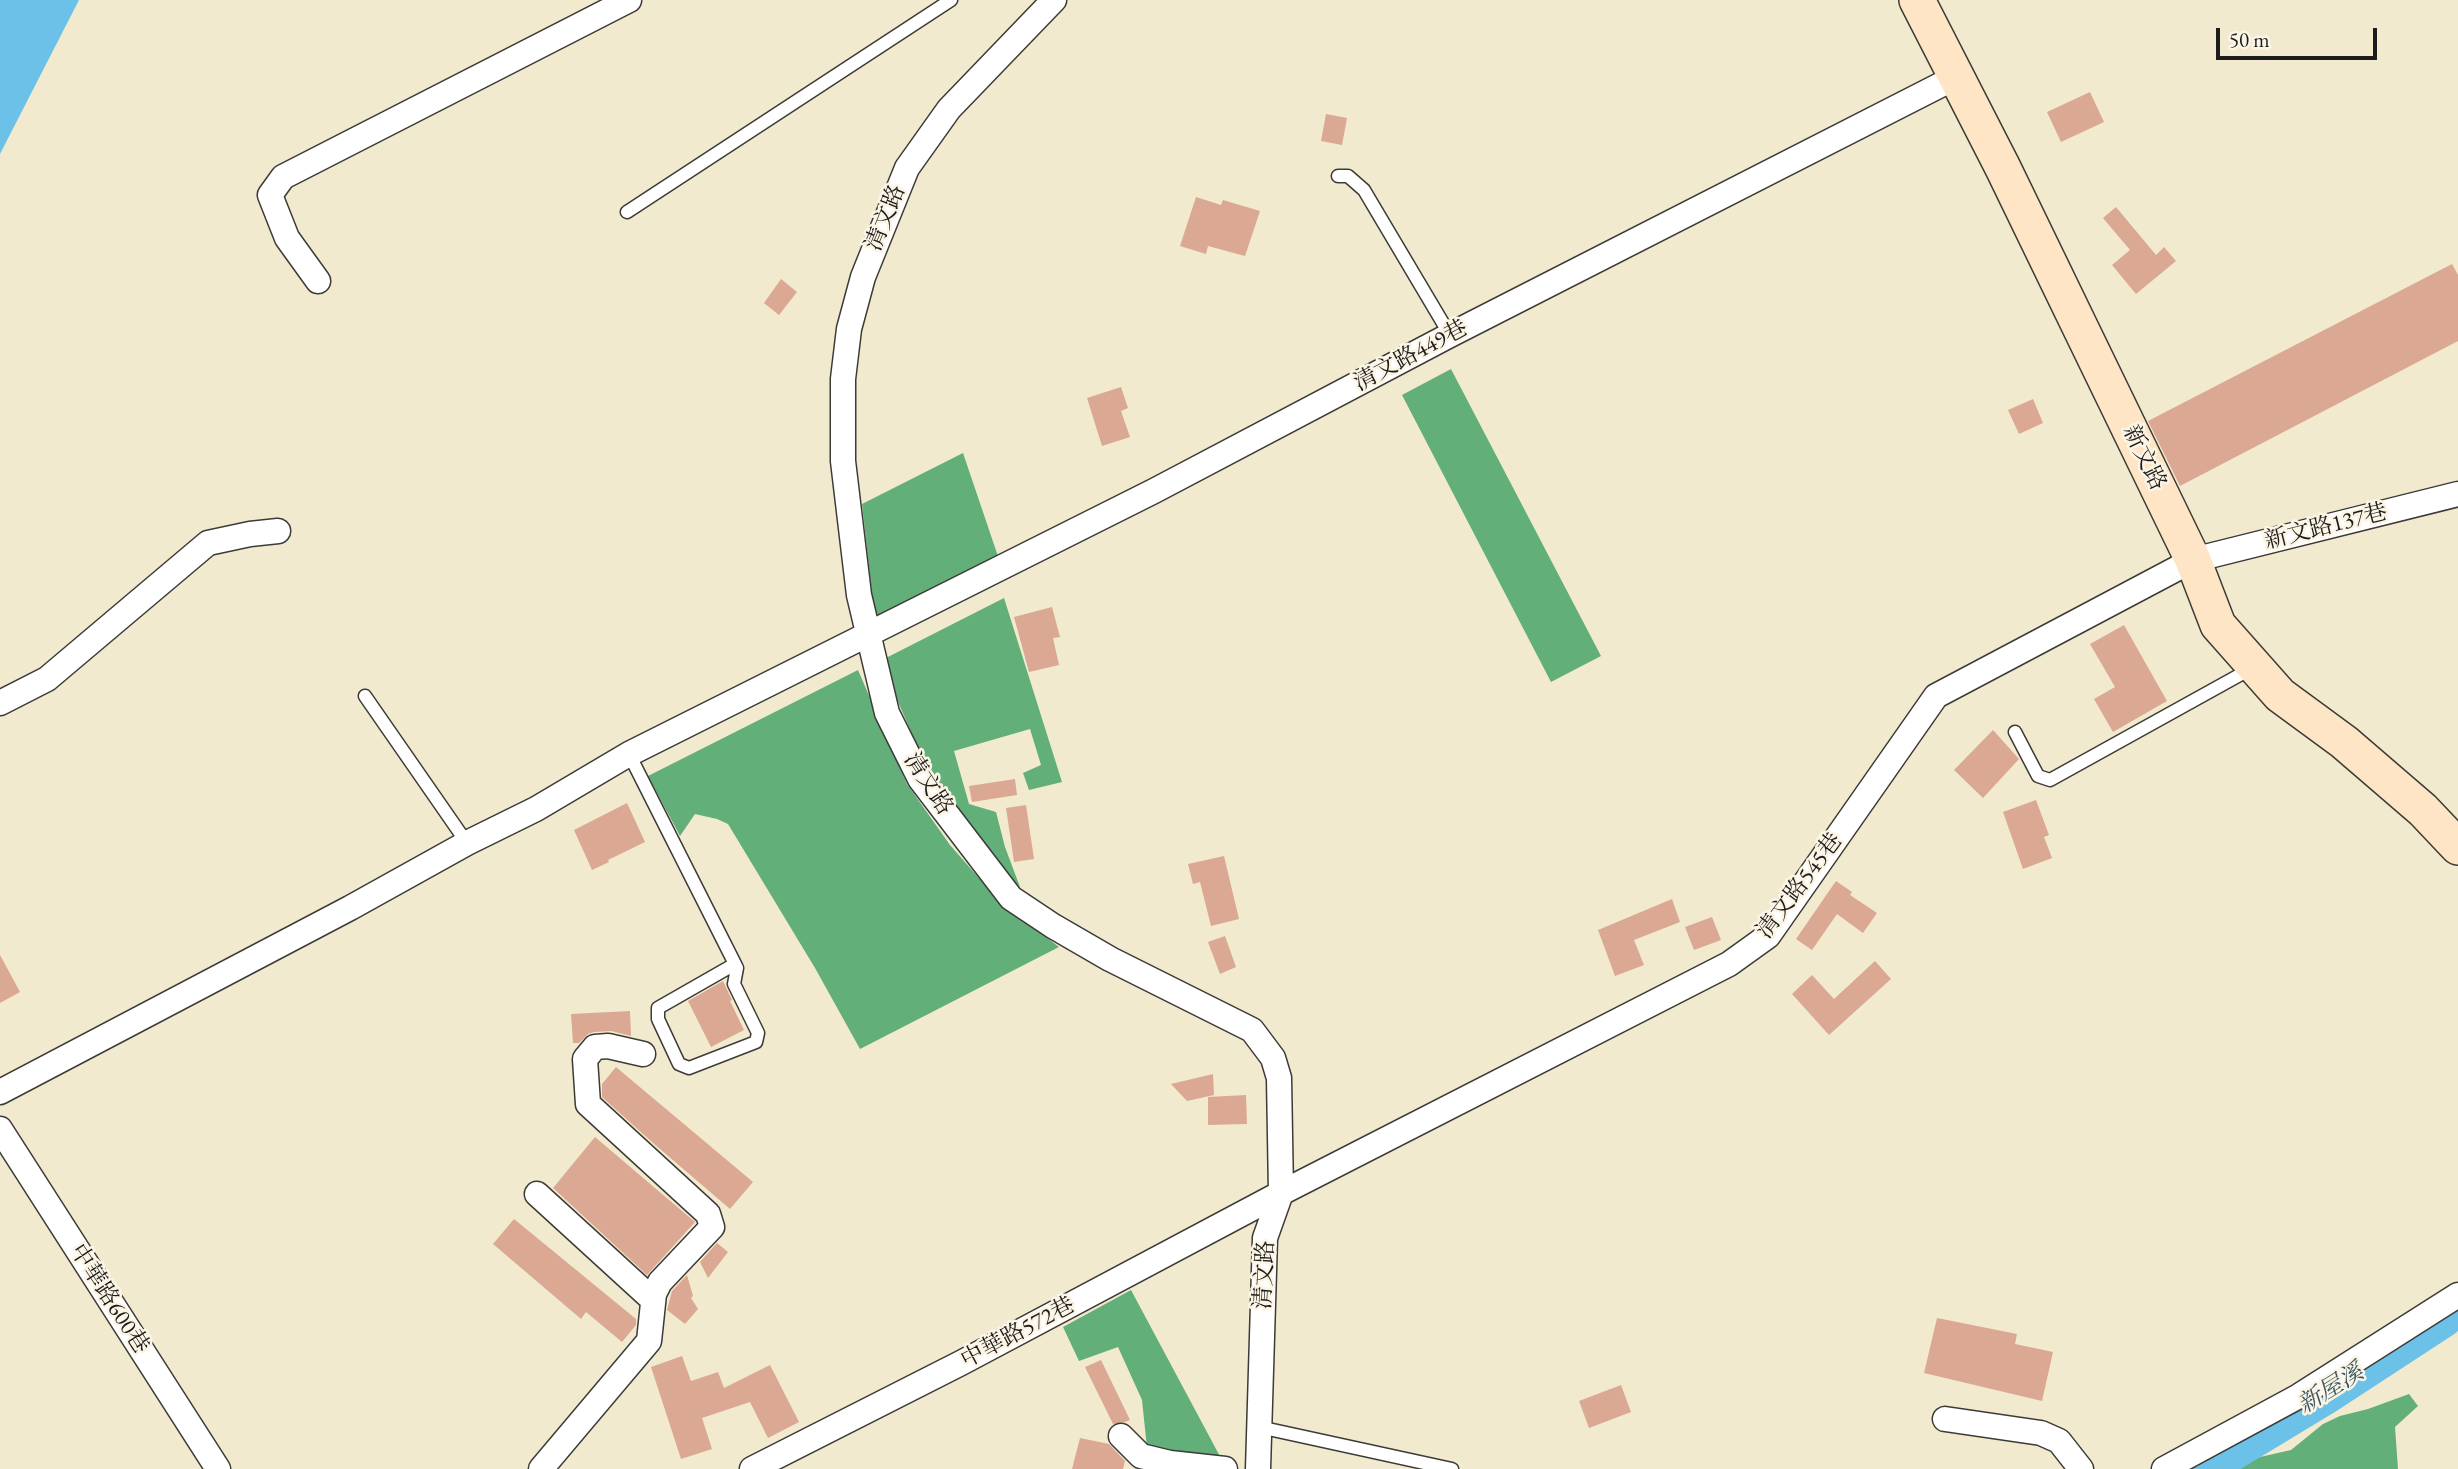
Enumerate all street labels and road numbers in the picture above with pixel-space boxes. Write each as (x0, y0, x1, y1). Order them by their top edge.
street label: 清文路 (860, 181, 912, 255)
street label: 清文路449巷 (1349, 314, 1473, 398)
street label: 新文路 (2116, 421, 2172, 495)
street label: 新文路137巷 (2262, 498, 2390, 556)
street label: 清文路 (898, 748, 958, 820)
street label: 清文路545巷 (1751, 828, 1849, 944)
street label: 中華路600巷 (63, 1239, 155, 1359)
street label: 清文路 (1249, 1240, 1281, 1310)
street label: 中華路572巷 (956, 1291, 1080, 1375)

